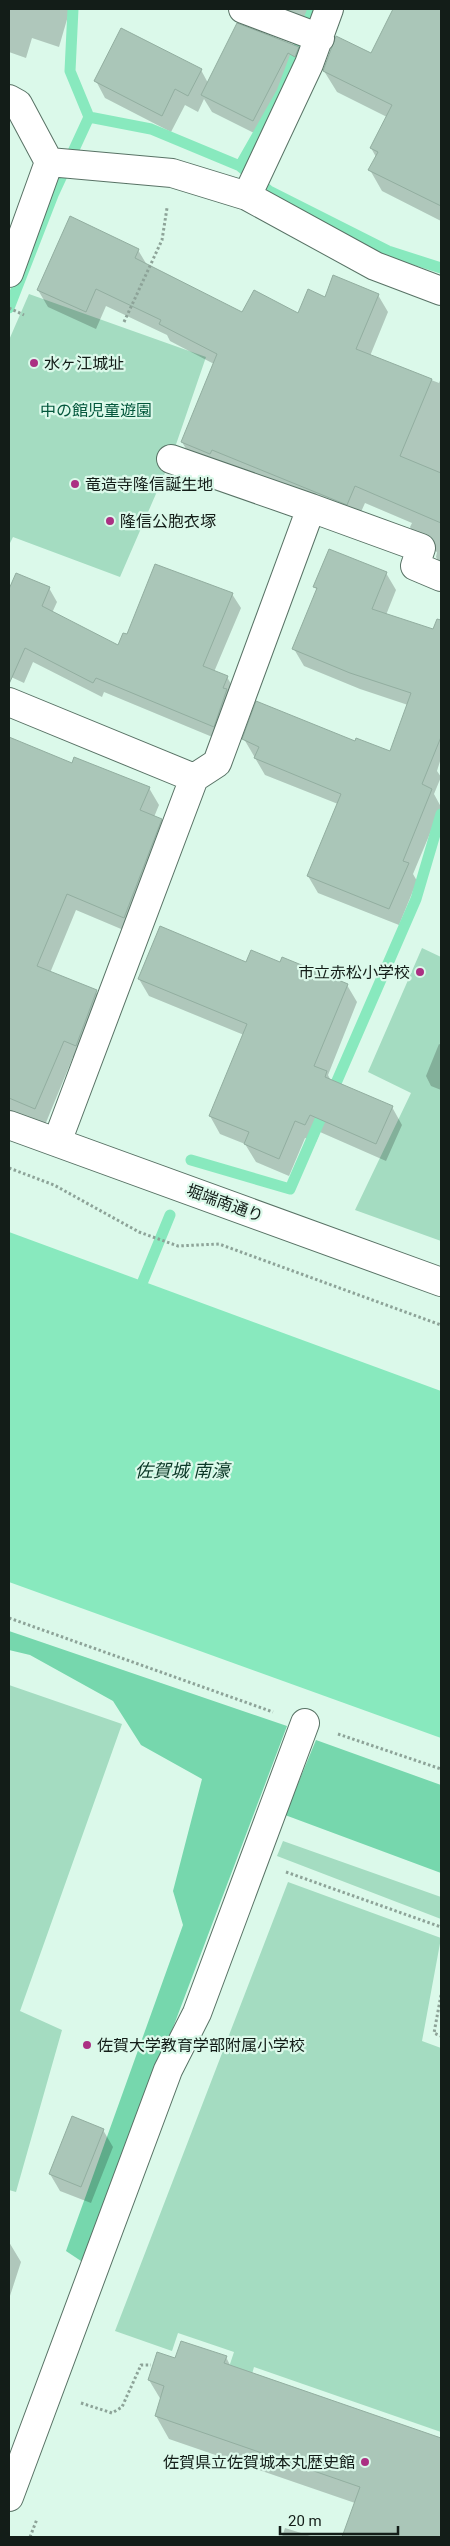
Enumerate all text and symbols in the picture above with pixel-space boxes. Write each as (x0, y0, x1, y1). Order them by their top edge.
place label: 水ヶ江城址 (44, 354, 124, 373)
marker: 水ヶ江城址 (28, 357, 40, 369)
park label: 中の館児童遊園 (40, 401, 152, 420)
place label: 竜造寺隆信誕生地 (85, 475, 213, 494)
marker: 竜造寺隆信誕生地 (69, 478, 81, 490)
place label: 隆信公胞衣塚 (120, 512, 216, 531)
marker: 隆信公胞衣塚 (104, 515, 116, 527)
place label: 市立赤松小学校 (298, 963, 410, 982)
marker: 市立赤松小学校 (414, 966, 426, 978)
street label: 堀端南通り (184, 1180, 266, 1226)
water label: 佐賀城 南濠 (135, 1460, 232, 1481)
place label: 佐賀大学教育学部附属小学校 (97, 2036, 305, 2055)
marker: 佐賀大学教育学部附属小学校 (81, 2039, 93, 2051)
place label: 佐賀県立佐賀城本丸歴史館 (163, 2453, 355, 2472)
marker: 佐賀県立佐賀城本丸歴史館 (359, 2456, 371, 2468)
scale bar (280, 2504, 398, 2536)
text: 20 m (288, 2512, 322, 2530)

